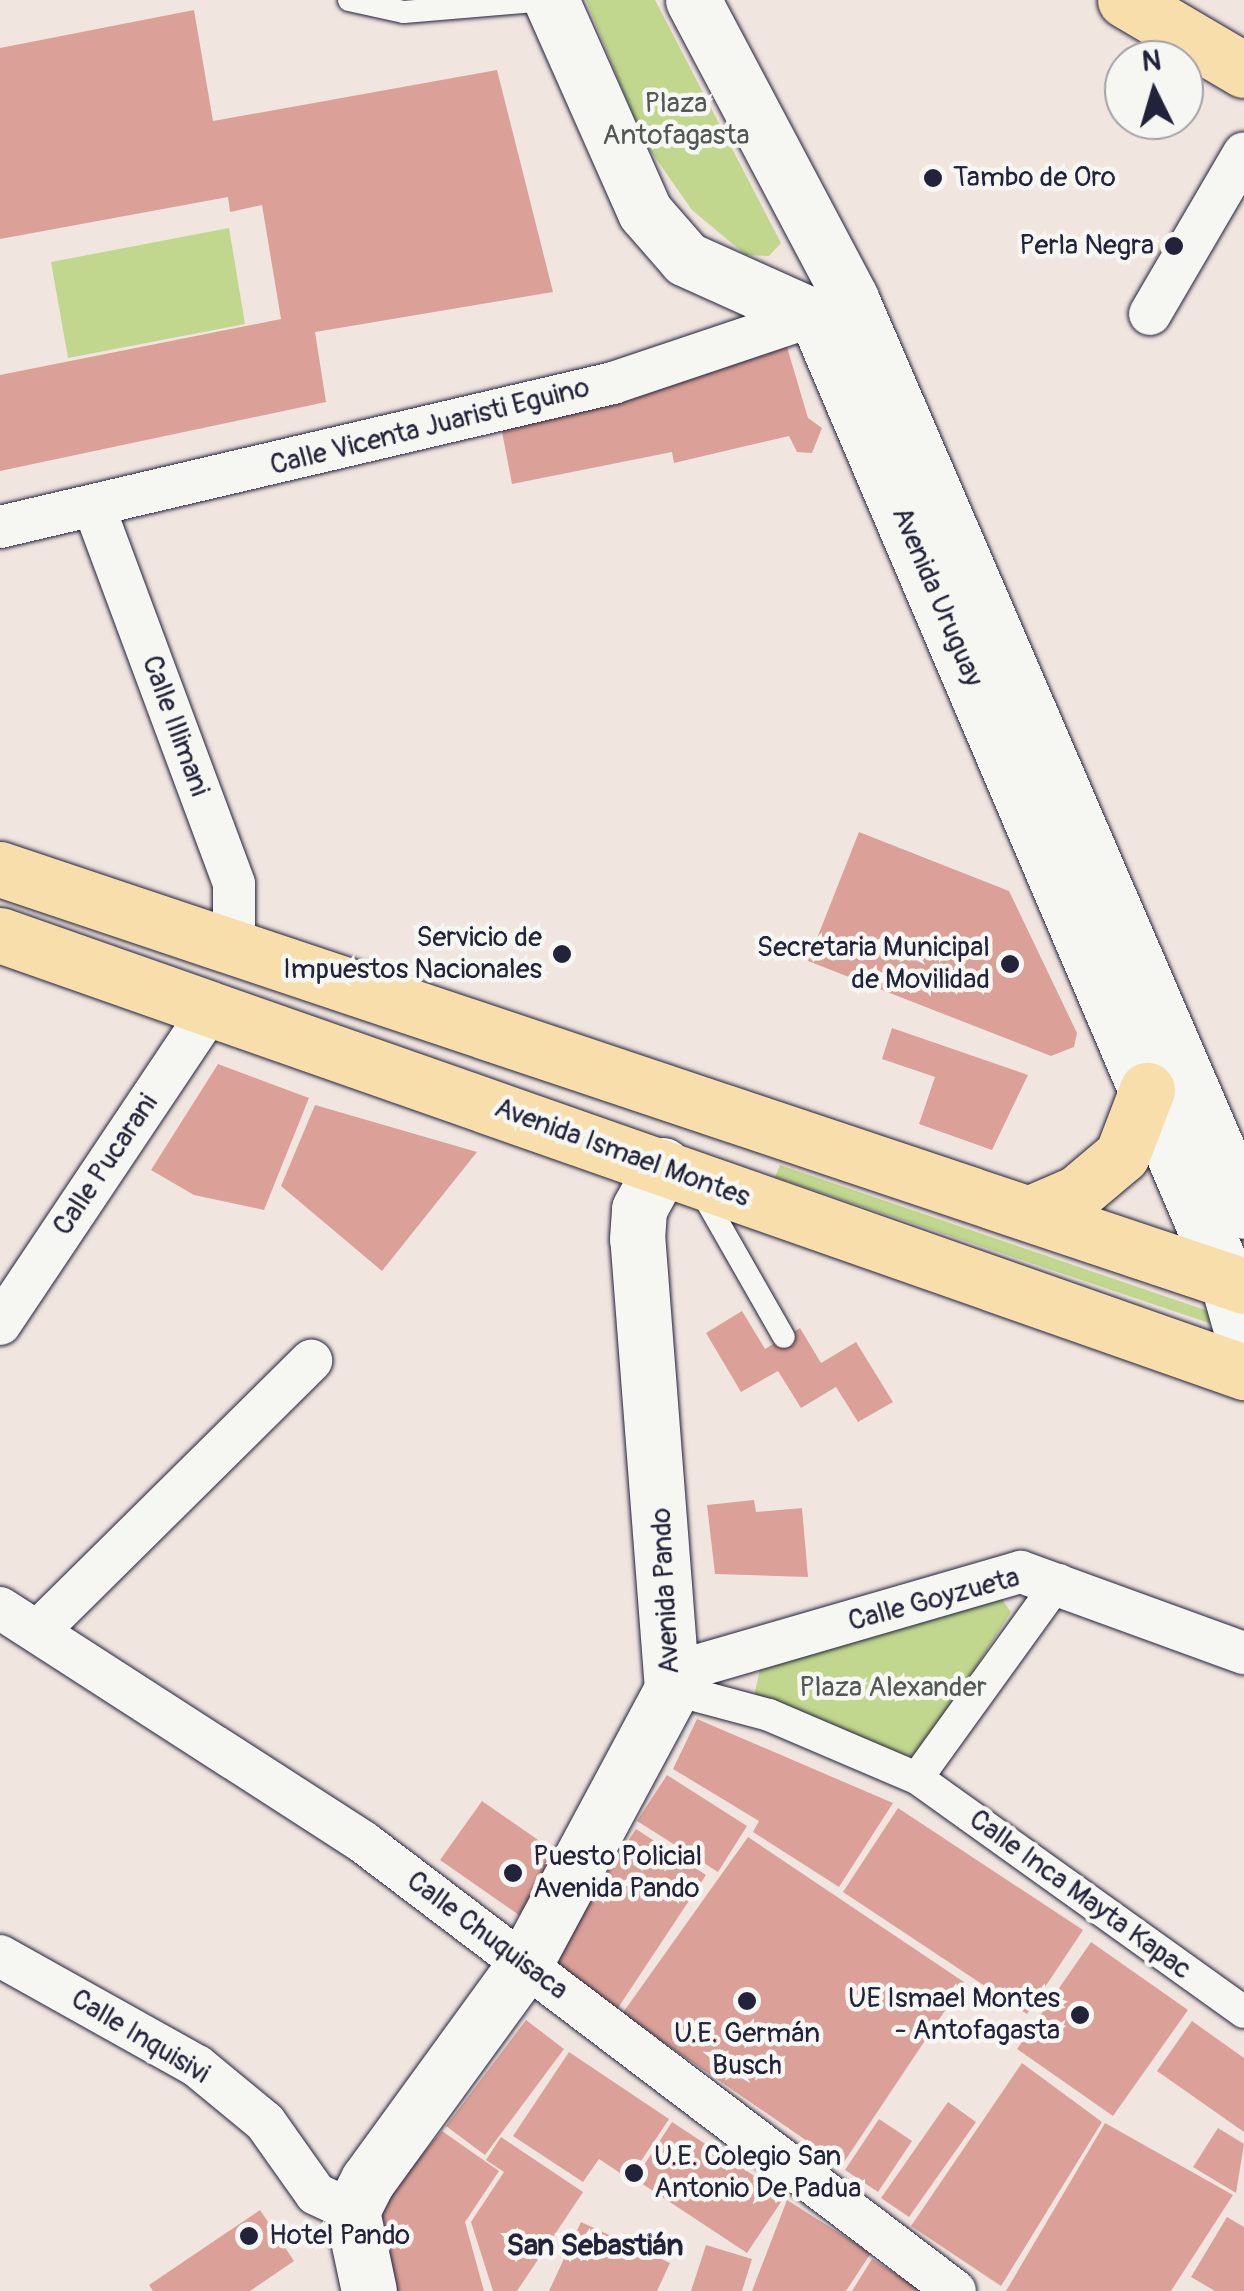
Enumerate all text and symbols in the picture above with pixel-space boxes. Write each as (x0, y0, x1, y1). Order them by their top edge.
north arrow (1104, 40, 1204, 140)
text: N (1141, 43, 1162, 80)
park label: Plaza Antofagasta (602, 87, 750, 153)
place label: Tambo de Oro (953, 161, 1116, 195)
marker: Tambo de Oro (922, 167, 944, 189)
place label: Perla Negra (1019, 229, 1154, 263)
marker: Perla Negra (1163, 235, 1185, 257)
street label: Calle Vicenta Juaristi Eguino (267, 371, 593, 483)
street label: Avenida Uruguay (884, 502, 990, 692)
street label: Calle Illimani (134, 651, 216, 801)
place label: Servicio de Impuestos Nacionales (283, 921, 542, 987)
place label: Secretaria Municipal de Movilidad (757, 931, 990, 997)
marker: Servicio de Impuestos Nacionales (551, 943, 573, 965)
marker: Secretaria Municipal de Movilidad (999, 953, 1021, 975)
street label: Calle Pucarani (46, 1088, 166, 1242)
street label: Avenida Ismael Montes (490, 1091, 754, 1215)
street label: Avenida Pando (645, 1507, 687, 1675)
street label: Calle Goyzueta (845, 1561, 1023, 1639)
park label: Plaza Alexander (799, 1671, 987, 1705)
street label: Calle Inca Mayta Kapac (962, 1803, 1198, 1987)
place label: Puesto Policial Avenida Pando (533, 1840, 702, 1906)
marker: Puesto Policial Avenida Pando (502, 1862, 524, 1884)
street label: Calle Chuquisaca (400, 1865, 574, 2007)
place label: UE Ismael Montes - Antofagasta (848, 1982, 1060, 2048)
street label: Calle Inquisivi (65, 1983, 215, 2091)
marker: U.E. Germán Busch (736, 1990, 758, 2012)
marker: UE Ismael Montes - Antofagasta (1069, 2004, 1091, 2026)
place label: U.E. Germán Busch (674, 2017, 820, 2083)
place label: U.E. Colegio San Antonio De Padua (654, 2140, 861, 2206)
marker: U.E. Colegio San Antonio De Padua (623, 2162, 645, 2184)
place label: Hotel Pando (269, 2219, 410, 2253)
marker: Hotel Pando (238, 2225, 260, 2247)
district label: San Sebastián (507, 2228, 683, 2264)

